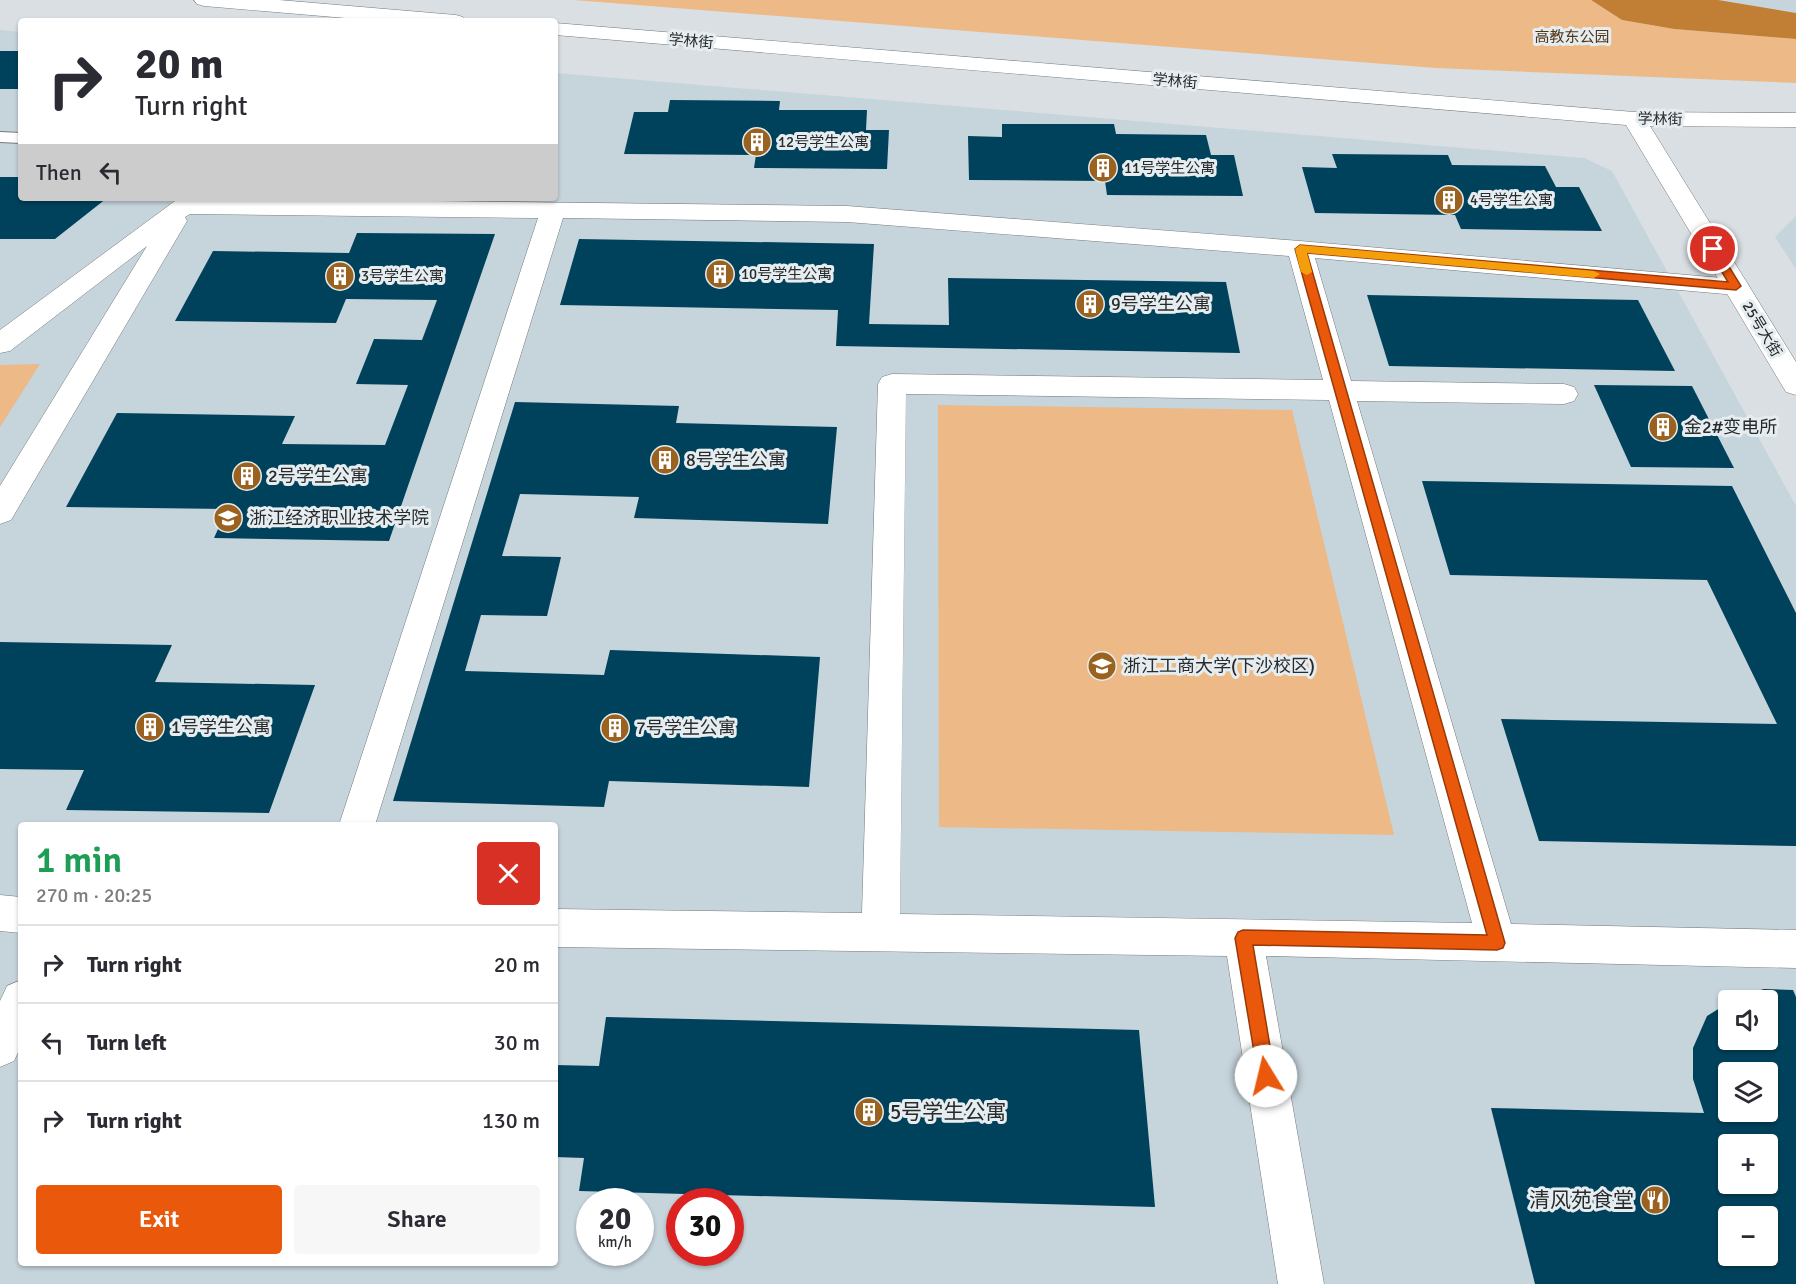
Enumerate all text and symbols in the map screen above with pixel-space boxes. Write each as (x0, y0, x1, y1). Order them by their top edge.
park label: 高教东公园 (1534, 28, 1610, 46)
street label: 学林街 (668, 30, 714, 52)
text: 20 m (135, 39, 224, 90)
icon: right (36, 42, 114, 120)
street label: 学林街 (1152, 70, 1198, 92)
text: Turn right (135, 90, 248, 123)
street label: 学林街 (1637, 110, 1683, 128)
building icon: 12号学生公寓 (741, 126, 773, 158)
place label: 12号学生公寓 (778, 133, 869, 151)
building icon: 11号学生公寓 (1087, 152, 1119, 184)
icon: left (94, 156, 127, 189)
text: Then (36, 159, 82, 186)
place label: 11号学生公寓 (1124, 159, 1215, 177)
building icon: 4号学生公寓 (1433, 184, 1465, 216)
place label: 4号学生公寓 (1470, 191, 1553, 209)
pin (1687, 223, 1738, 274)
icon: arrive (1696, 232, 1729, 265)
building icon: 10号学生公寓 (704, 258, 736, 290)
building icon: 3号学生公寓 (324, 260, 356, 292)
place label: 10号学生公寓 (741, 265, 832, 283)
place label: 3号学生公寓 (361, 267, 444, 285)
building icon: 9号学生公寓 (1074, 288, 1106, 320)
place label: 9号学生公寓 (1111, 293, 1211, 315)
street label: 25号大街 (1739, 298, 1785, 360)
building icon: 金2#变电所 (1647, 411, 1679, 443)
place label: 金2#变电所 (1684, 416, 1777, 438)
building icon: 8号学生公寓 (649, 444, 681, 476)
place label: 8号学生公寓 (686, 449, 786, 471)
building icon: 2号学生公寓 (231, 460, 263, 492)
place label: 2号学生公寓 (268, 465, 368, 487)
school or university icon: 浙江经济职业技术学院 (212, 502, 244, 534)
place label: 浙江经济职业技术学院 (249, 507, 429, 529)
school or university icon: 浙江工商大学(下沙校区) (1086, 650, 1118, 682)
place label: 浙江工商大学(下沙校区) (1123, 655, 1315, 677)
building icon: 1号学生公寓 (134, 711, 166, 743)
building icon: 7号学生公寓 (599, 712, 631, 744)
place label: 1号学生公寓 (171, 716, 271, 738)
place label: 7号学生公寓 (636, 717, 736, 739)
text: 1 min (36, 838, 122, 883)
button: close (477, 842, 540, 905)
text: 270 m · 20:25 (36, 883, 152, 908)
icon: right (36, 948, 69, 981)
text: Turn right (87, 951, 182, 978)
text: 20 m (494, 951, 540, 978)
map controls (1718, 990, 1778, 1266)
button: sound (1718, 990, 1778, 1050)
icon: left (36, 1026, 69, 1059)
text: Turn left (87, 1029, 167, 1056)
text: 30 m (494, 1029, 540, 1056)
position arrow (1234, 1044, 1298, 1108)
button: layers (1718, 1062, 1778, 1122)
building icon: 5号学生公寓 (853, 1096, 885, 1128)
place label: 5号学生公寓 (890, 1099, 1006, 1125)
icon: right (36, 1104, 69, 1137)
text: Turn right (87, 1107, 182, 1134)
text: 130 m (482, 1107, 540, 1134)
button: + (1718, 1134, 1778, 1194)
restaurant icon: 清风苑食堂 (1639, 1184, 1671, 1216)
button: Exit (36, 1185, 282, 1254)
button: Share (294, 1185, 540, 1254)
place label: 清风苑食堂 (1529, 1187, 1634, 1213)
speed limit sign: 30 (666, 1188, 744, 1266)
text: 20 (599, 1201, 631, 1238)
button: − (1718, 1206, 1778, 1266)
text: km/h (598, 1233, 632, 1251)

